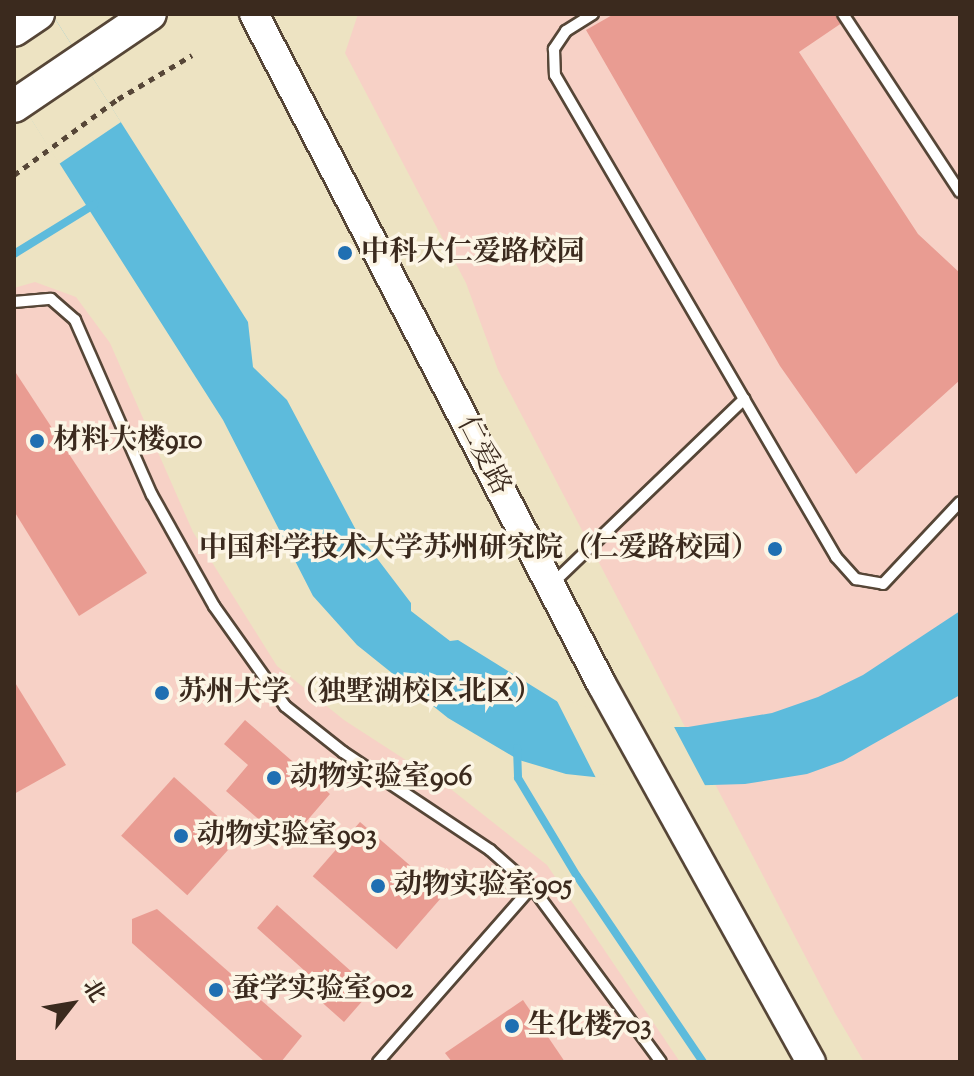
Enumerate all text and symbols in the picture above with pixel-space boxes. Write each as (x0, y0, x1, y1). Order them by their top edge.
place label: 中科大仁爱路校园 (361, 236, 585, 270)
marker: 中科大仁爱路校园 (336, 244, 354, 262)
street label: 仁爱路 (449, 411, 517, 501)
place label: 材料大楼910 (53, 424, 203, 458)
marker: 材料大楼910 (28, 432, 46, 450)
place label: 中国科学技术大学苏州研究院（仁爱路校园） (199, 532, 759, 566)
marker: 中国科学技术大学苏州研究院（仁爱路校园） (766, 540, 784, 558)
place label: 苏州大学（独墅湖校区北区） (178, 676, 542, 710)
marker: 苏州大学（独墅湖校区北区） (153, 684, 171, 702)
place label: 动物实验室906 (290, 761, 472, 795)
marker: 动物实验室906 (265, 769, 283, 787)
place label: 动物实验室903 (197, 819, 377, 853)
marker: 动物实验室903 (172, 827, 190, 845)
place label: 动物实验室905 (394, 869, 572, 903)
marker: 动物实验室905 (369, 877, 387, 895)
north arrow (32, 964, 112, 1044)
place label: 蚕学实验室902 (232, 973, 413, 1007)
text: 北 (73, 974, 112, 1009)
marker: 蚕学实验室902 (207, 981, 225, 999)
place label: 生化楼703 (528, 1009, 652, 1043)
marker: 生化楼703 (503, 1017, 521, 1035)

